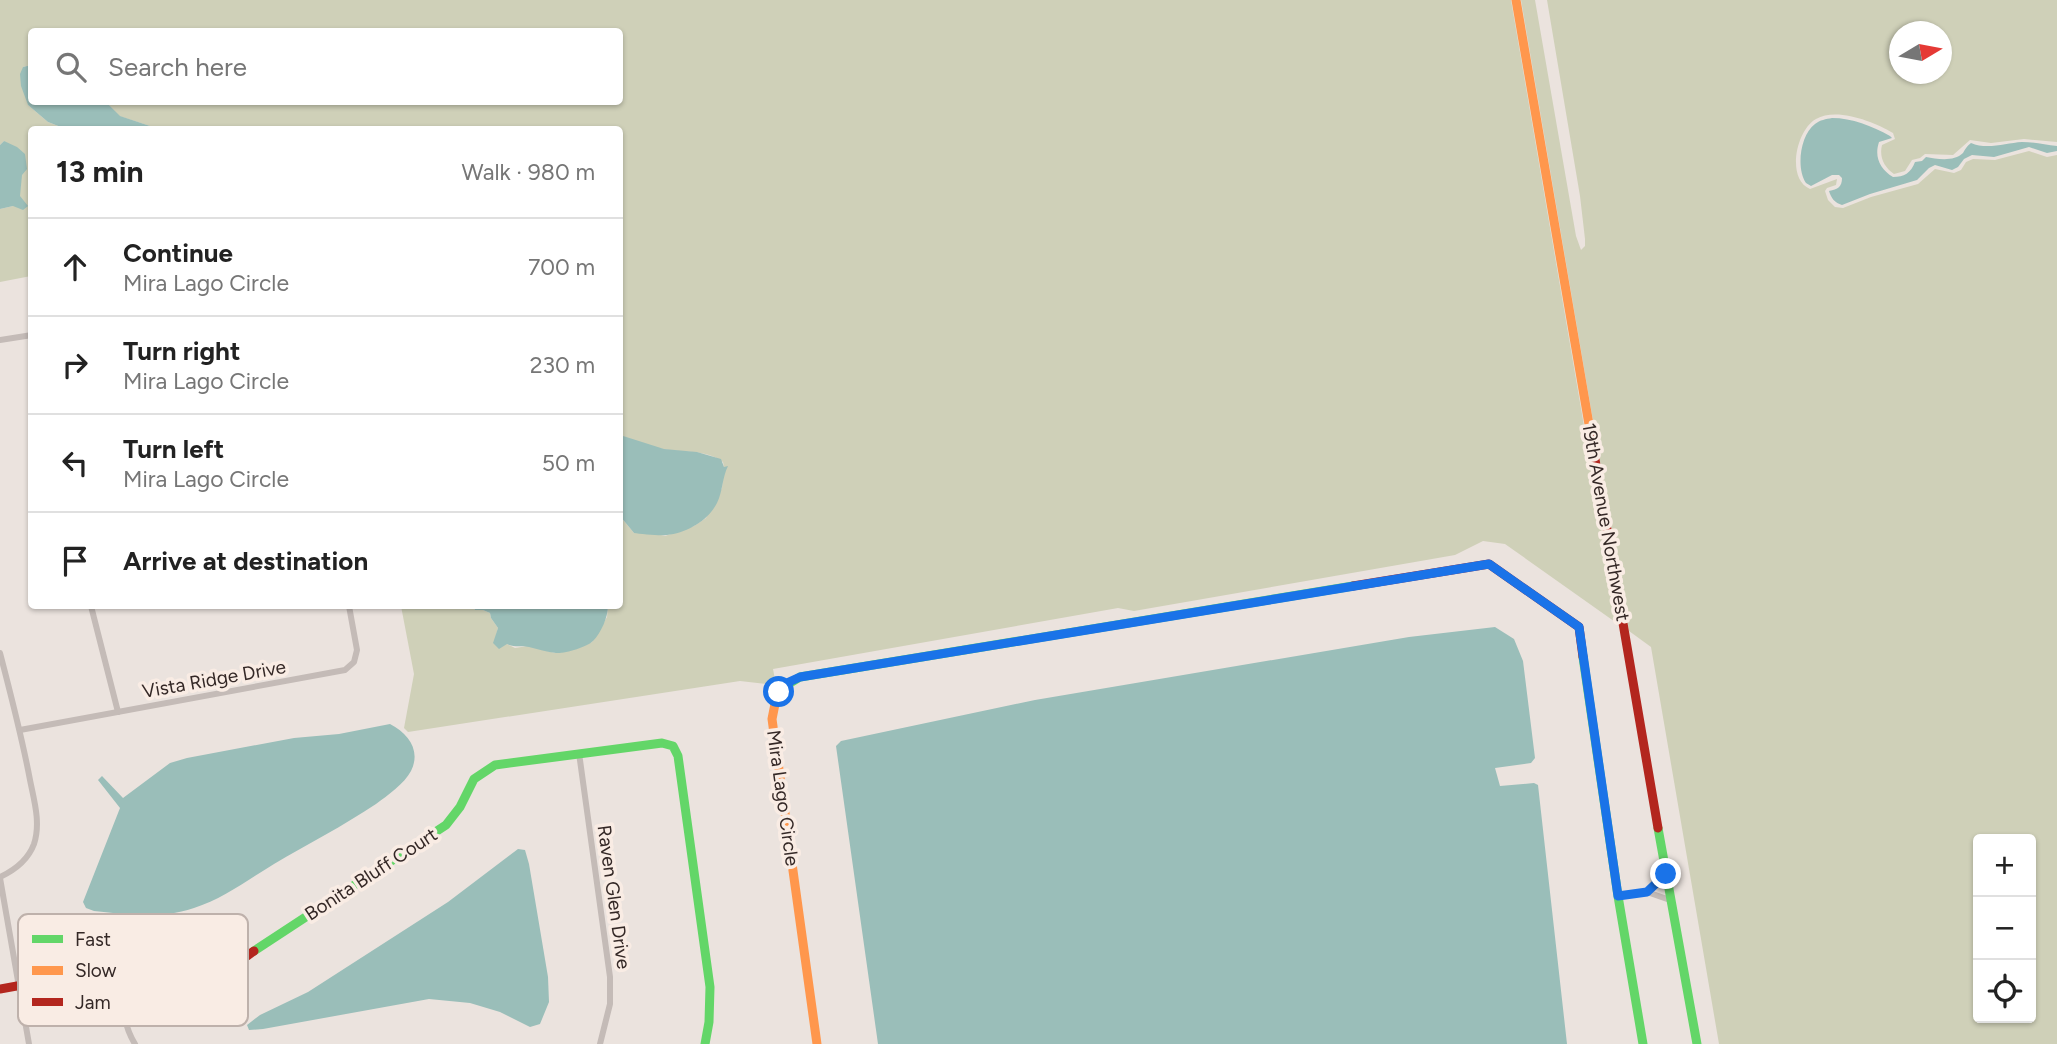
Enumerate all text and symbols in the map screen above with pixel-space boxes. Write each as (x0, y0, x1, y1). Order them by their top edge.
north arrow (1889, 21, 1952, 84)
search box (28, 28, 623, 105)
icon: search (52, 48, 90, 86)
text: Search here (108, 51, 247, 83)
text: 13 min (56, 153, 144, 190)
text: Walk · 980 m (462, 158, 595, 186)
text: Continue (123, 237, 233, 269)
icon: ahead (56, 248, 94, 286)
text: 700 m (528, 253, 595, 281)
text: Mira Lago Circle (123, 269, 289, 297)
text: Turn right (123, 335, 240, 367)
icon: right (56, 346, 94, 384)
text: 230 m (530, 351, 595, 379)
text: Mira Lago Circle (123, 367, 289, 395)
street label: 19th Avenue Northwest (1577, 421, 1635, 623)
text: Turn left (123, 433, 224, 465)
icon: left (56, 444, 94, 482)
text: 50 m (542, 449, 595, 477)
text: Mira Lago Circle (123, 465, 289, 493)
icon: arrive (56, 542, 94, 580)
text: Arrive at destination (123, 545, 368, 577)
street label: Vista Ridge Drive (140, 655, 288, 703)
route start (763, 676, 794, 707)
street label: Mira Lago Circle (762, 729, 804, 867)
street label: Bonita Bluff Court (300, 823, 442, 925)
street label: Raven Glen Drive (593, 824, 635, 970)
map controls (1973, 834, 2036, 1023)
button: + (1973, 834, 2036, 897)
route end (1650, 858, 1681, 889)
button: − (1973, 897, 2036, 960)
legend (18, 914, 248, 1026)
text: Fast (75, 928, 111, 951)
text: Slow (75, 959, 117, 982)
button: locate (1973, 960, 2036, 1023)
text: Jam (75, 991, 111, 1014)

